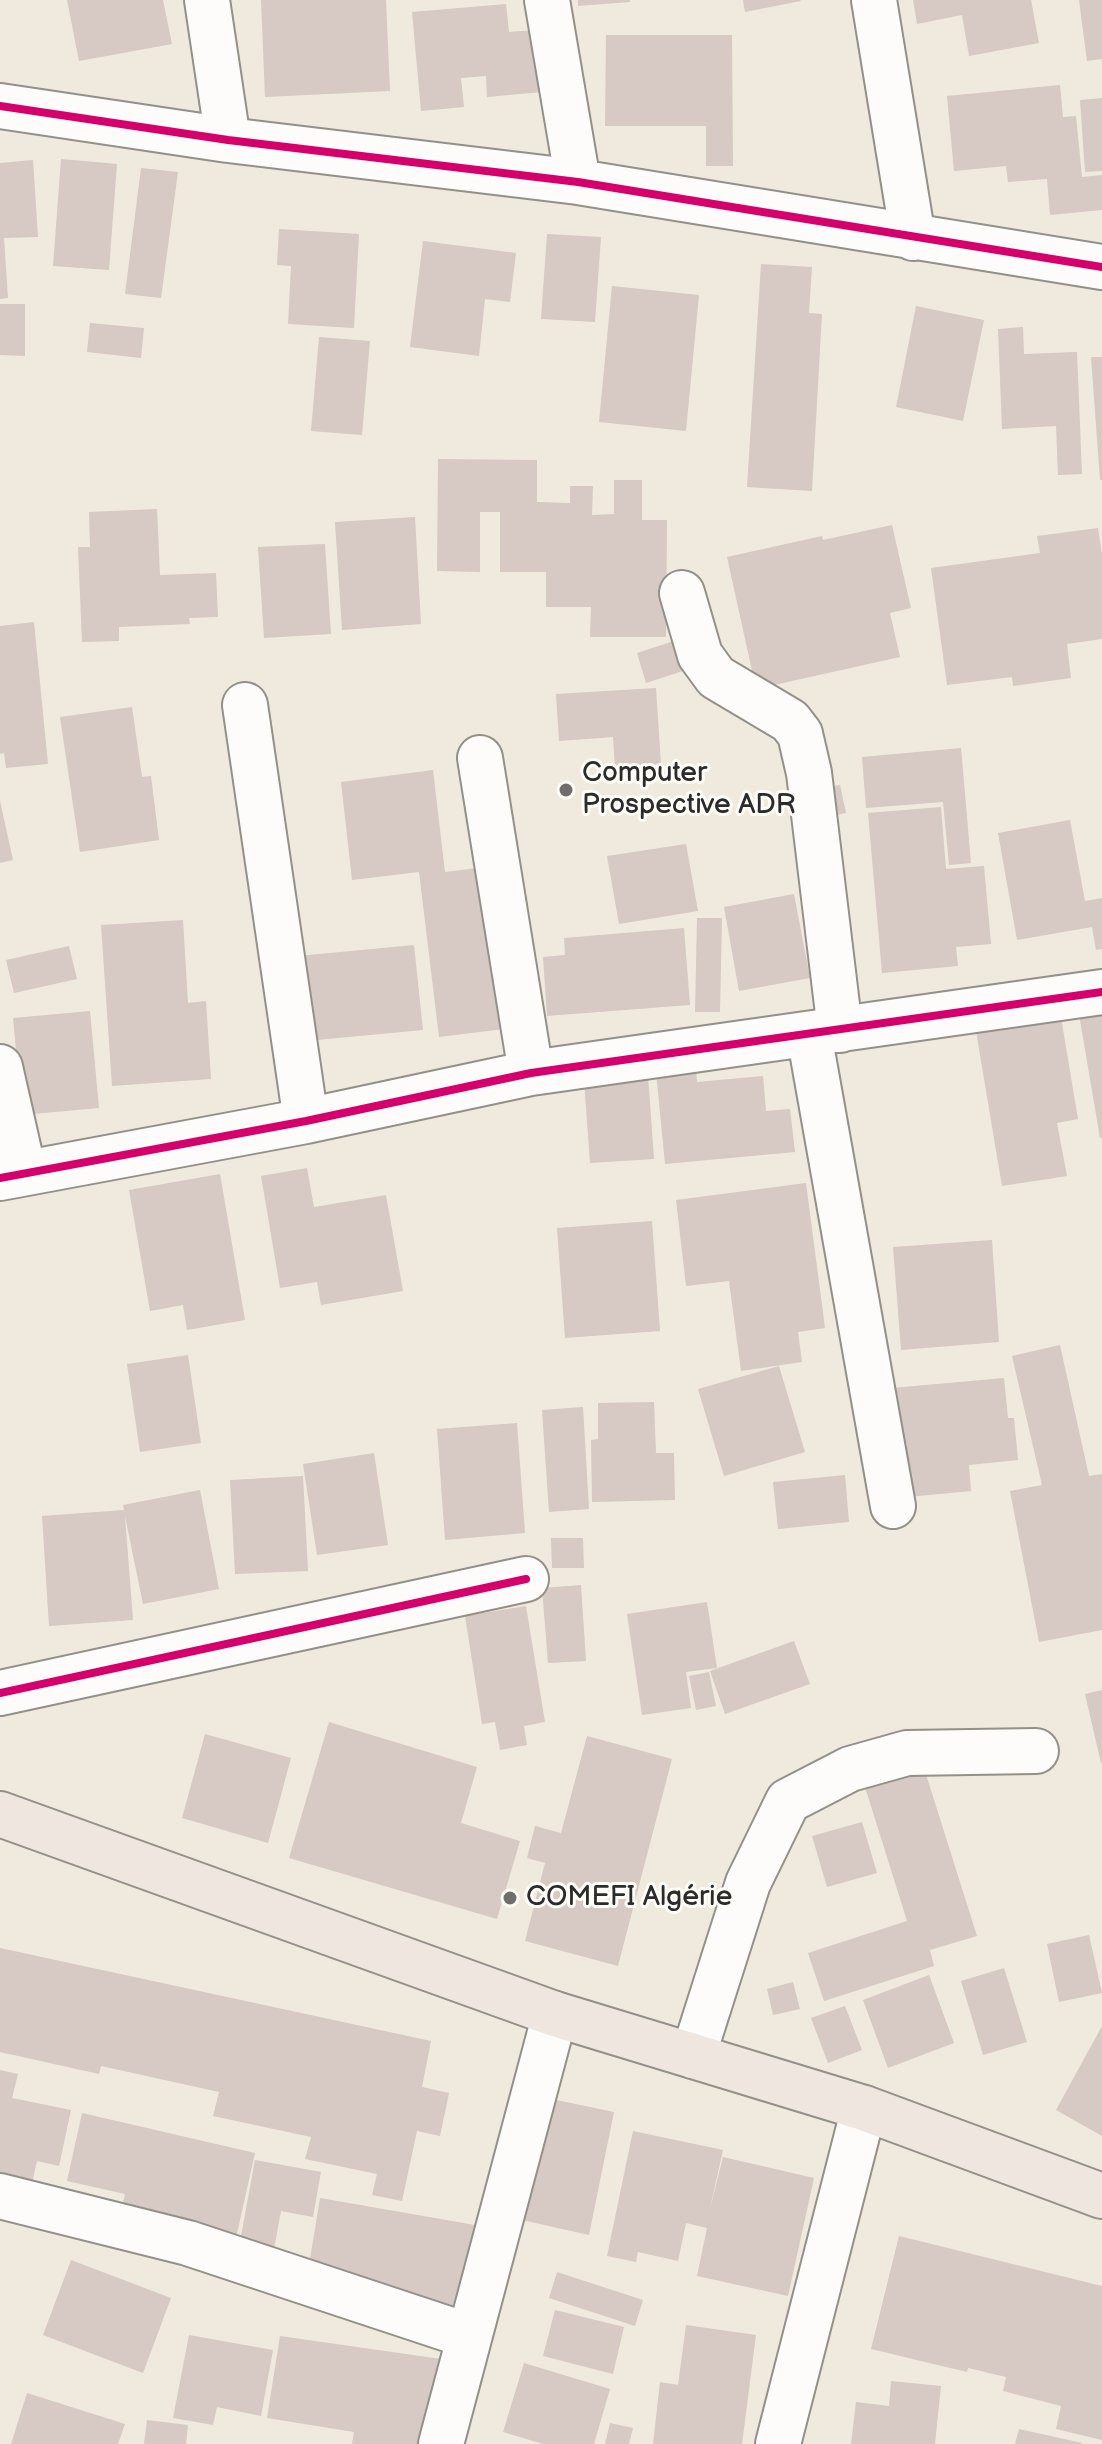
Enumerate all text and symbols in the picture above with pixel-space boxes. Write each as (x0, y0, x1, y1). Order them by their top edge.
place label: Computer Prospective ADR (582, 757, 796, 823)
marker: Computer Prospective ADR (557, 781, 575, 799)
place label: COMEFI Algérie (526, 1881, 732, 1915)
marker: COMEFI Algérie (501, 1889, 519, 1907)

